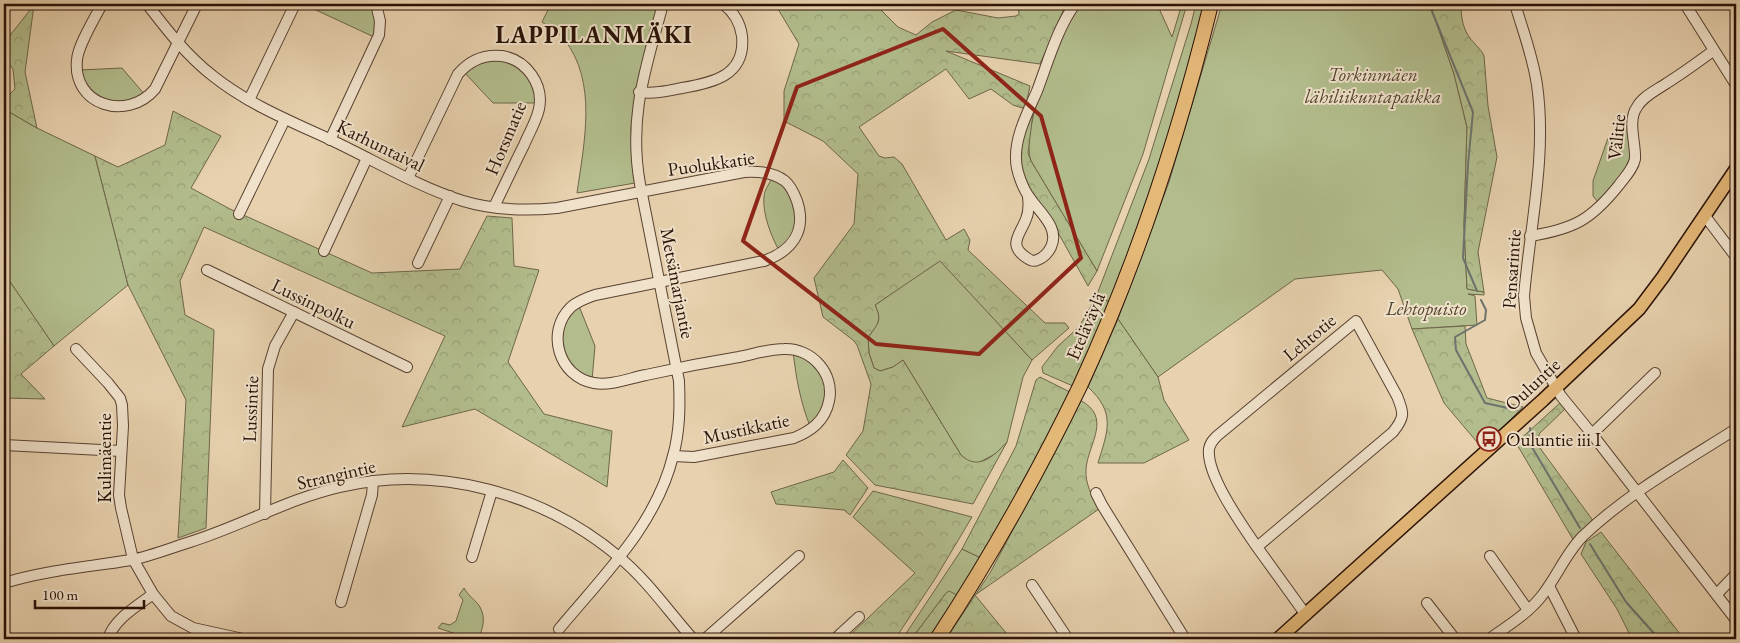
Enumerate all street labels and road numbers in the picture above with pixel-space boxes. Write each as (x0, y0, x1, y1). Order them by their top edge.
street label: Horsmatie (479, 98, 532, 179)
street label: Karhuntaival (333, 113, 429, 178)
street label: Välitie (1602, 113, 1631, 161)
street label: Puolukkatie (666, 145, 756, 182)
street label: Metsämarjantie (655, 226, 701, 341)
street label: Pensarintie (1496, 228, 1527, 310)
street label: Lussinpolku (268, 272, 360, 335)
street label: Eteläväylä (1060, 288, 1111, 364)
street label: Lehtotie (1278, 308, 1341, 367)
street label: Ouluntie (1499, 352, 1565, 416)
street label: Lussintie (237, 376, 264, 442)
street label: Mustikkatie (701, 407, 791, 450)
street label: Kulimäentie (92, 413, 117, 503)
street label: Strangintie (294, 453, 378, 496)

